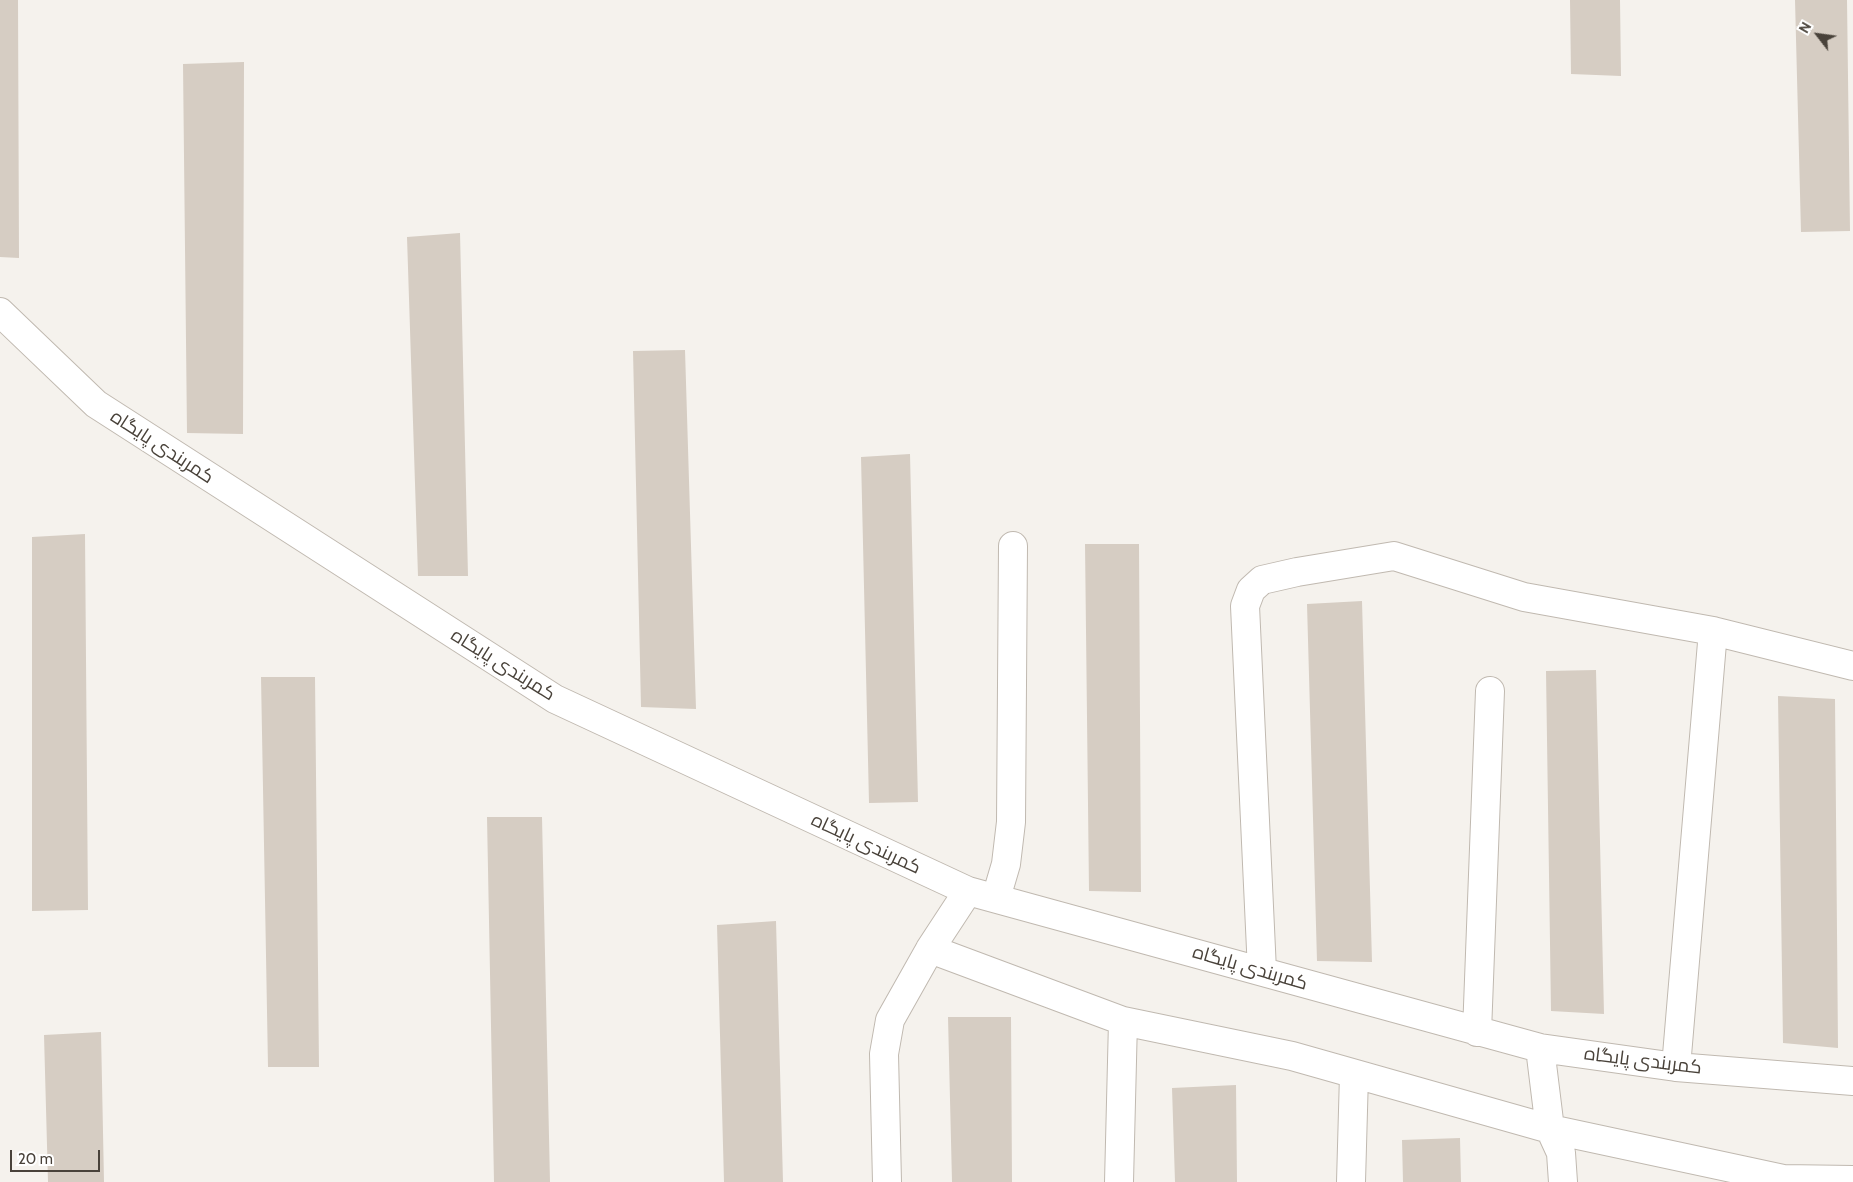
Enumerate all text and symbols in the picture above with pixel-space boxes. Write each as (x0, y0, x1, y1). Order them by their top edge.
north arrow (1793, 10, 1843, 60)
text: N (1795, 19, 1815, 36)
street label: کمربندی پایگاه (106, 405, 218, 489)
street label: کمربندی پایگاه (447, 624, 559, 706)
street label: کمربندی پایگاه (808, 809, 924, 879)
street label: کمربندی پایگاه (1190, 941, 1310, 995)
street label: کمربندی پایگاه (1583, 1042, 1703, 1080)
scale bar (12, 1140, 102, 1172)
text: 20 m (18, 1150, 53, 1168)

